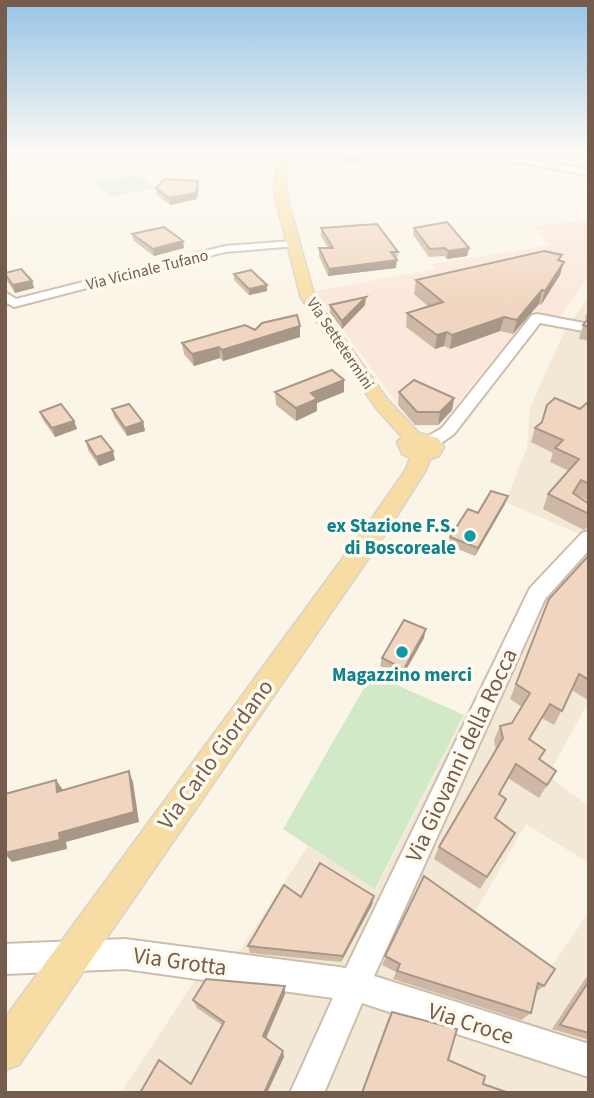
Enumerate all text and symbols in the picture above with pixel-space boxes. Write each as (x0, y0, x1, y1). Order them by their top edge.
street label: Via Vicinale Tufano (84, 244, 211, 296)
street label: Via Settetermini (301, 293, 379, 394)
place label: ex Stazione F.S. di Boscoreale (327, 513, 456, 562)
marker: ex Stazione F.S. di Boscoreale (462, 528, 478, 544)
street label: Via Giovanni della Rocca (397, 643, 526, 868)
marker: Magazzino merci (394, 644, 410, 660)
place label: Magazzino merci (332, 662, 472, 689)
street label: Via Carlo Giordano (150, 672, 281, 836)
street label: Via Grotta (131, 939, 229, 984)
street label: Via Croce (424, 994, 518, 1053)

